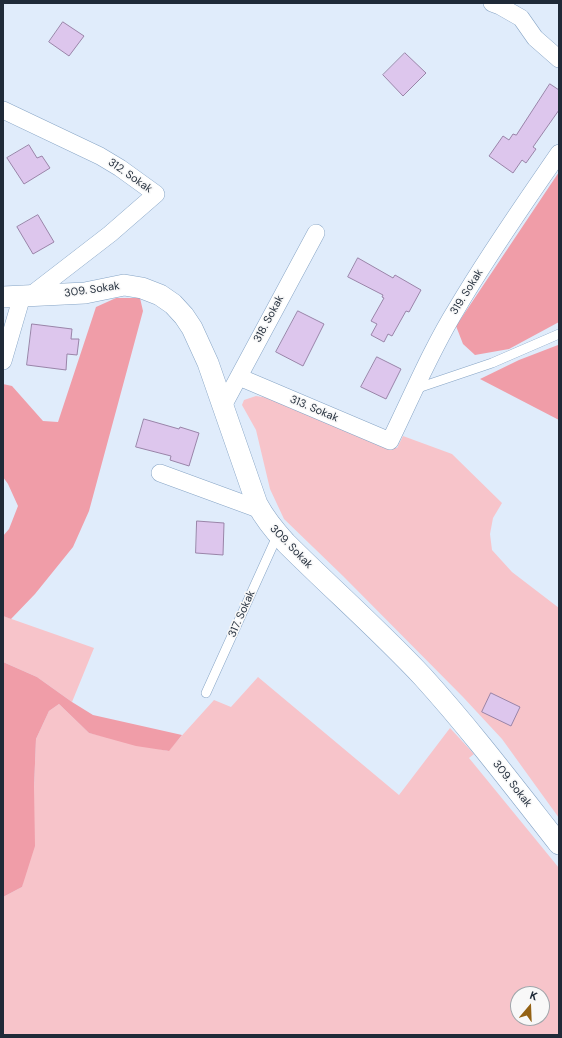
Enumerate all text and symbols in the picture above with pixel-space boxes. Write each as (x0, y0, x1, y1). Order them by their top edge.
street label: 312. Sokak (105, 156, 155, 196)
street label: 319. Sokak (448, 267, 486, 317)
street label: 309. Sokak (64, 280, 120, 300)
street label: 318. Sokak (251, 293, 287, 345)
street label: 313. Sokak (288, 393, 340, 425)
street label: 309. Sokak (267, 522, 315, 572)
street label: 317. Sokak (226, 588, 258, 640)
street label: 309. Sokak (490, 758, 534, 810)
north arrow (510, 986, 550, 1026)
text: K (528, 988, 539, 1003)

